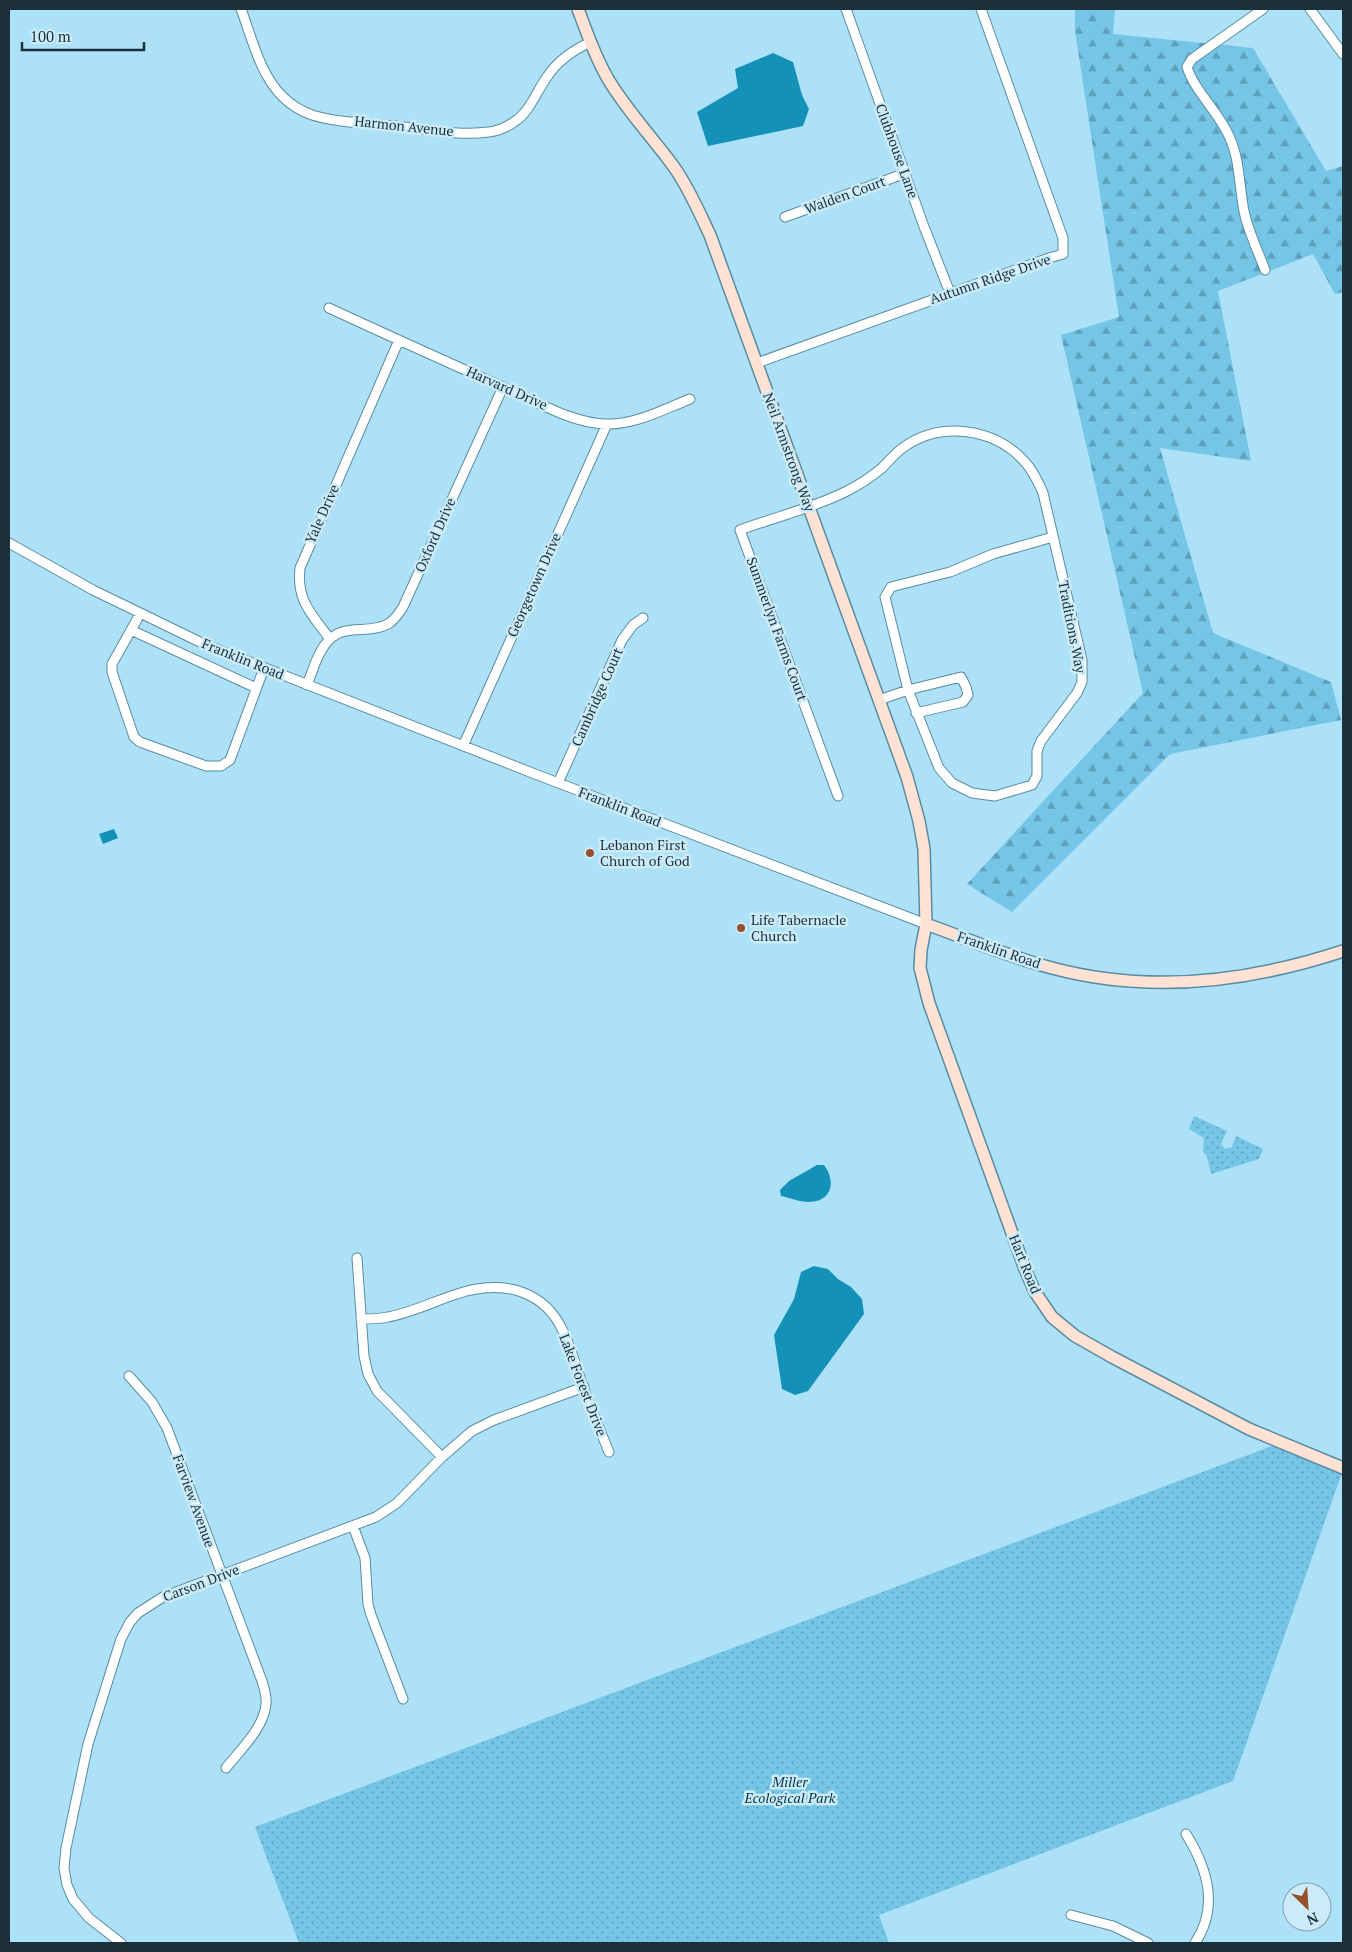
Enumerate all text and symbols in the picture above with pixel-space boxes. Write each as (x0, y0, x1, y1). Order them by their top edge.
scale bar (22, 20, 145, 52)
text: 100 m (30, 26, 71, 46)
street label: Clubhouse Lane (872, 101, 923, 201)
street label: Harmon Avenue (353, 111, 455, 140)
street label: Walden Court (802, 171, 889, 218)
street label: Autumn Ridge Drive (927, 249, 1053, 308)
street label: Harvard Drive (464, 361, 551, 414)
street label: Neil Armstrong Way (759, 390, 820, 515)
street label: Yale Drive (300, 481, 343, 546)
street label: Oxford Drive (410, 495, 459, 575)
street label: Georgetown Drive (502, 530, 565, 640)
street label: Summerlyn Farms Court (743, 554, 813, 704)
street label: Traditions Way (1054, 579, 1091, 676)
street label: Franklin Road (199, 633, 287, 684)
street label: Cambridge Court (566, 644, 627, 749)
street label: Franklin Road (576, 782, 664, 831)
place label: Lebanon First Church of God (600, 835, 690, 870)
marker: Lebanon First Church of God (584, 847, 596, 859)
place label: Life Tabernacle Church (751, 910, 846, 945)
marker: Life Tabernacle Church (735, 922, 747, 934)
street label: Franklin Road (955, 926, 1044, 973)
street label: Hart Road (1005, 1231, 1046, 1297)
street label: Lake Forest Drive (555, 1331, 612, 1439)
street label: Farview Avenue (169, 1452, 220, 1550)
street label: Carson Drive (160, 1559, 242, 1606)
park label: Miller Ecological Park (743, 1772, 836, 1807)
north arrow (1282, 1882, 1332, 1932)
text: N (1304, 1908, 1322, 1930)

